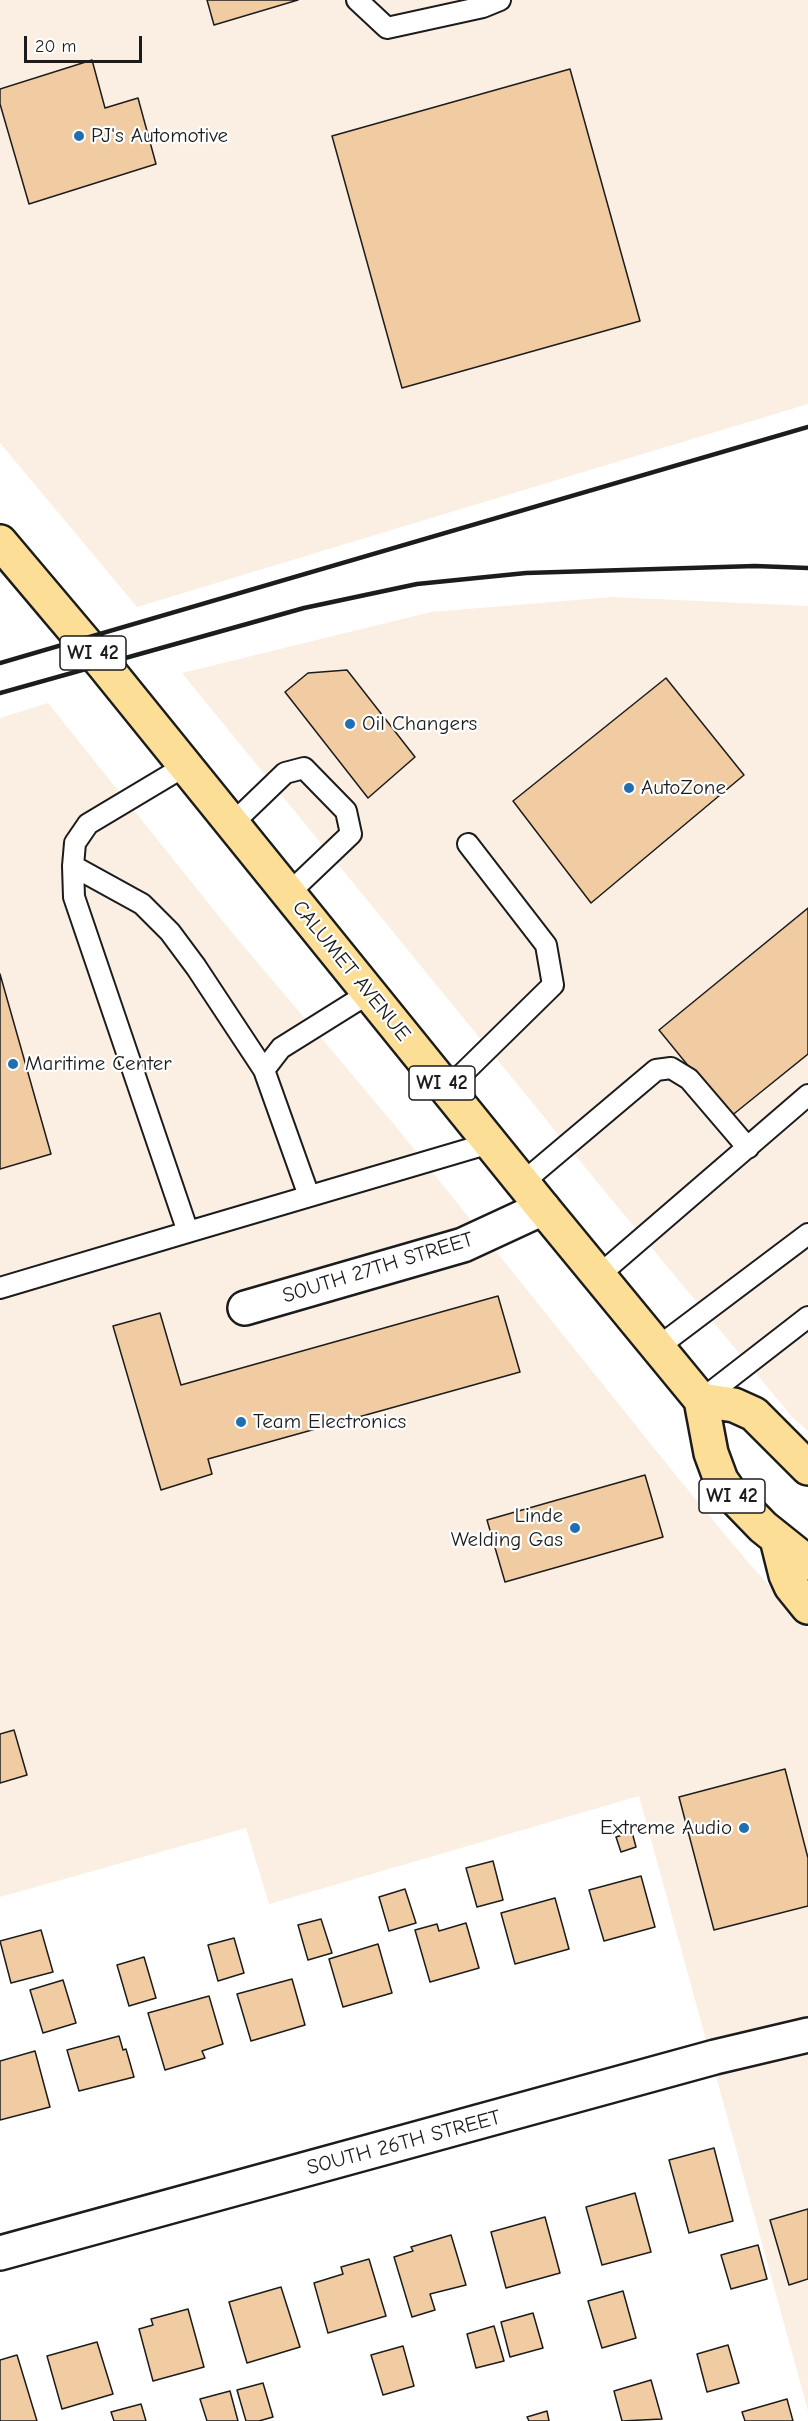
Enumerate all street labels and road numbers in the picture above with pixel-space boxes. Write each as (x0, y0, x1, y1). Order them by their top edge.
road number: WI 42 (60, 636, 126, 670)
street label: CALUMET AVENUE (286, 895, 416, 1047)
road number: WI 42 (409, 1066, 475, 1100)
street label: SOUTH 27TH STREET (280, 1227, 476, 1309)
road number: WI 42 (699, 1479, 765, 1513)
street label: SOUTH 26TH STREET (304, 2105, 504, 2181)

